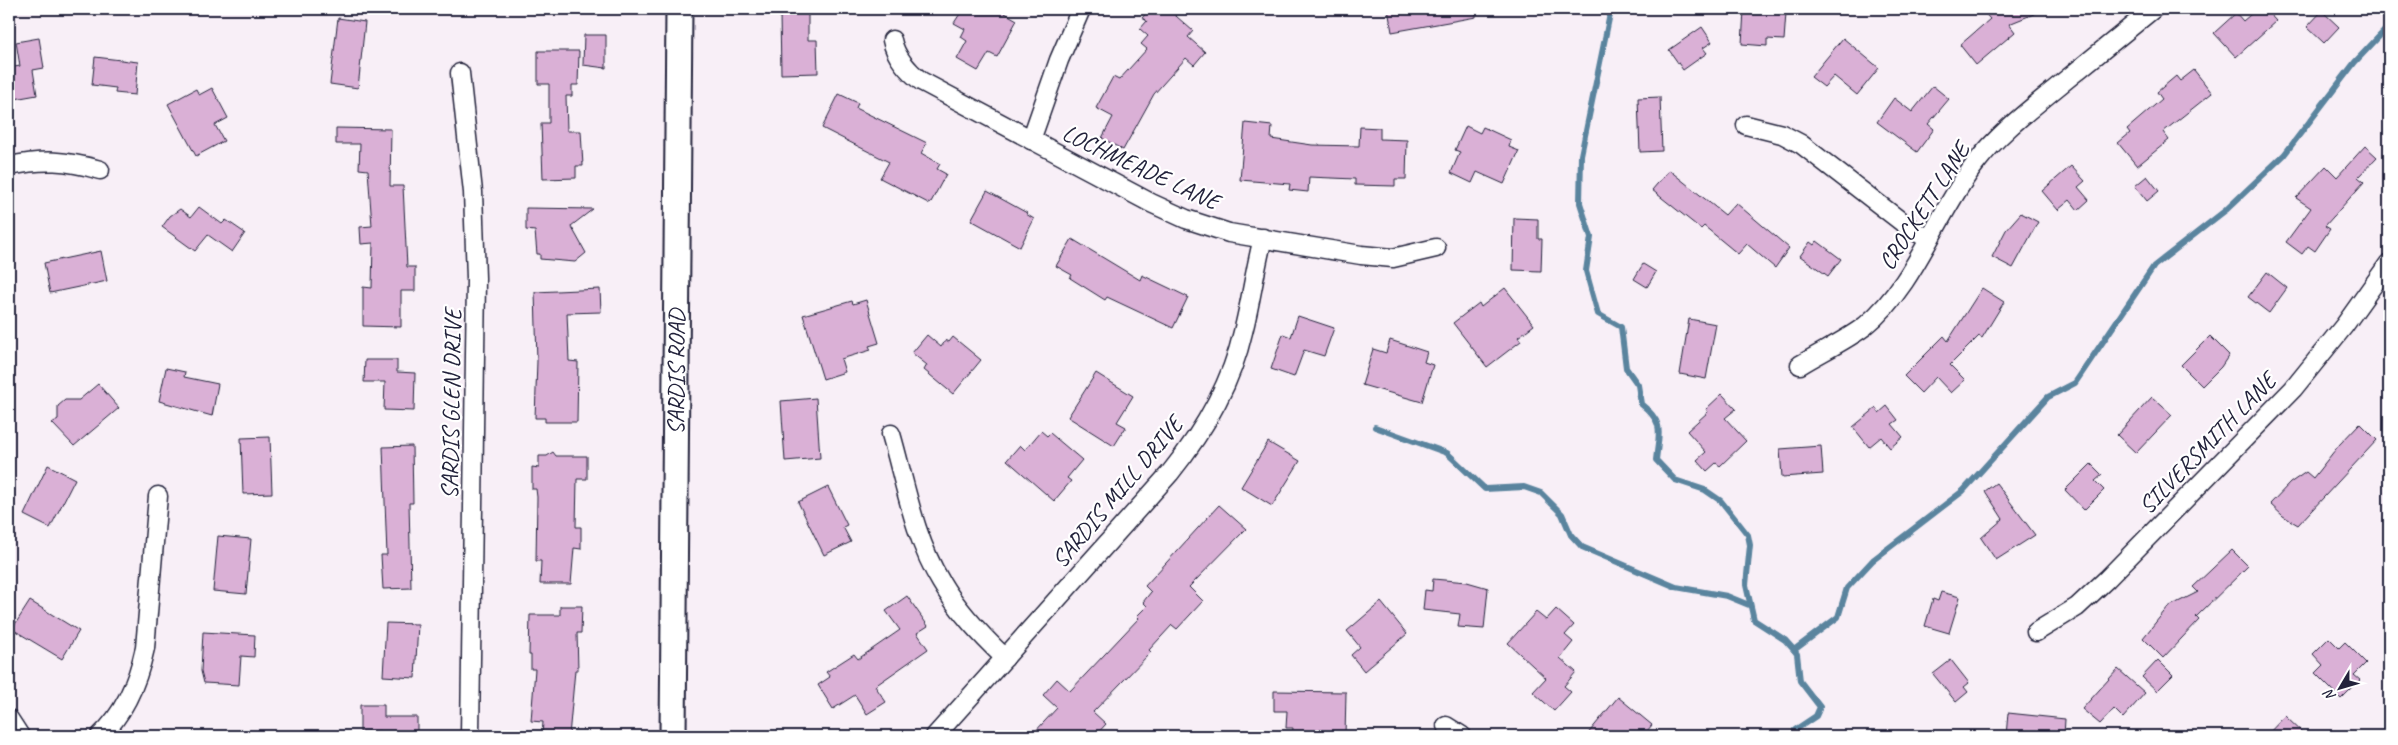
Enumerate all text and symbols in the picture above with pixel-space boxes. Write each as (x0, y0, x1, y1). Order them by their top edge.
street label: LOCHMEADE LANE (1058, 118, 1227, 218)
street label: CROCKETT LANE (1872, 134, 1978, 275)
street label: SARDIS GLEN DRIVE (434, 306, 468, 499)
street label: SARDIS ROAD (660, 307, 692, 435)
street label: SILVERSMITH LANE (2132, 364, 2284, 520)
street label: SARDIS MILL DRIVE (1045, 408, 1191, 574)
north arrow (2316, 662, 2366, 712)
text: N (2319, 685, 2340, 704)

